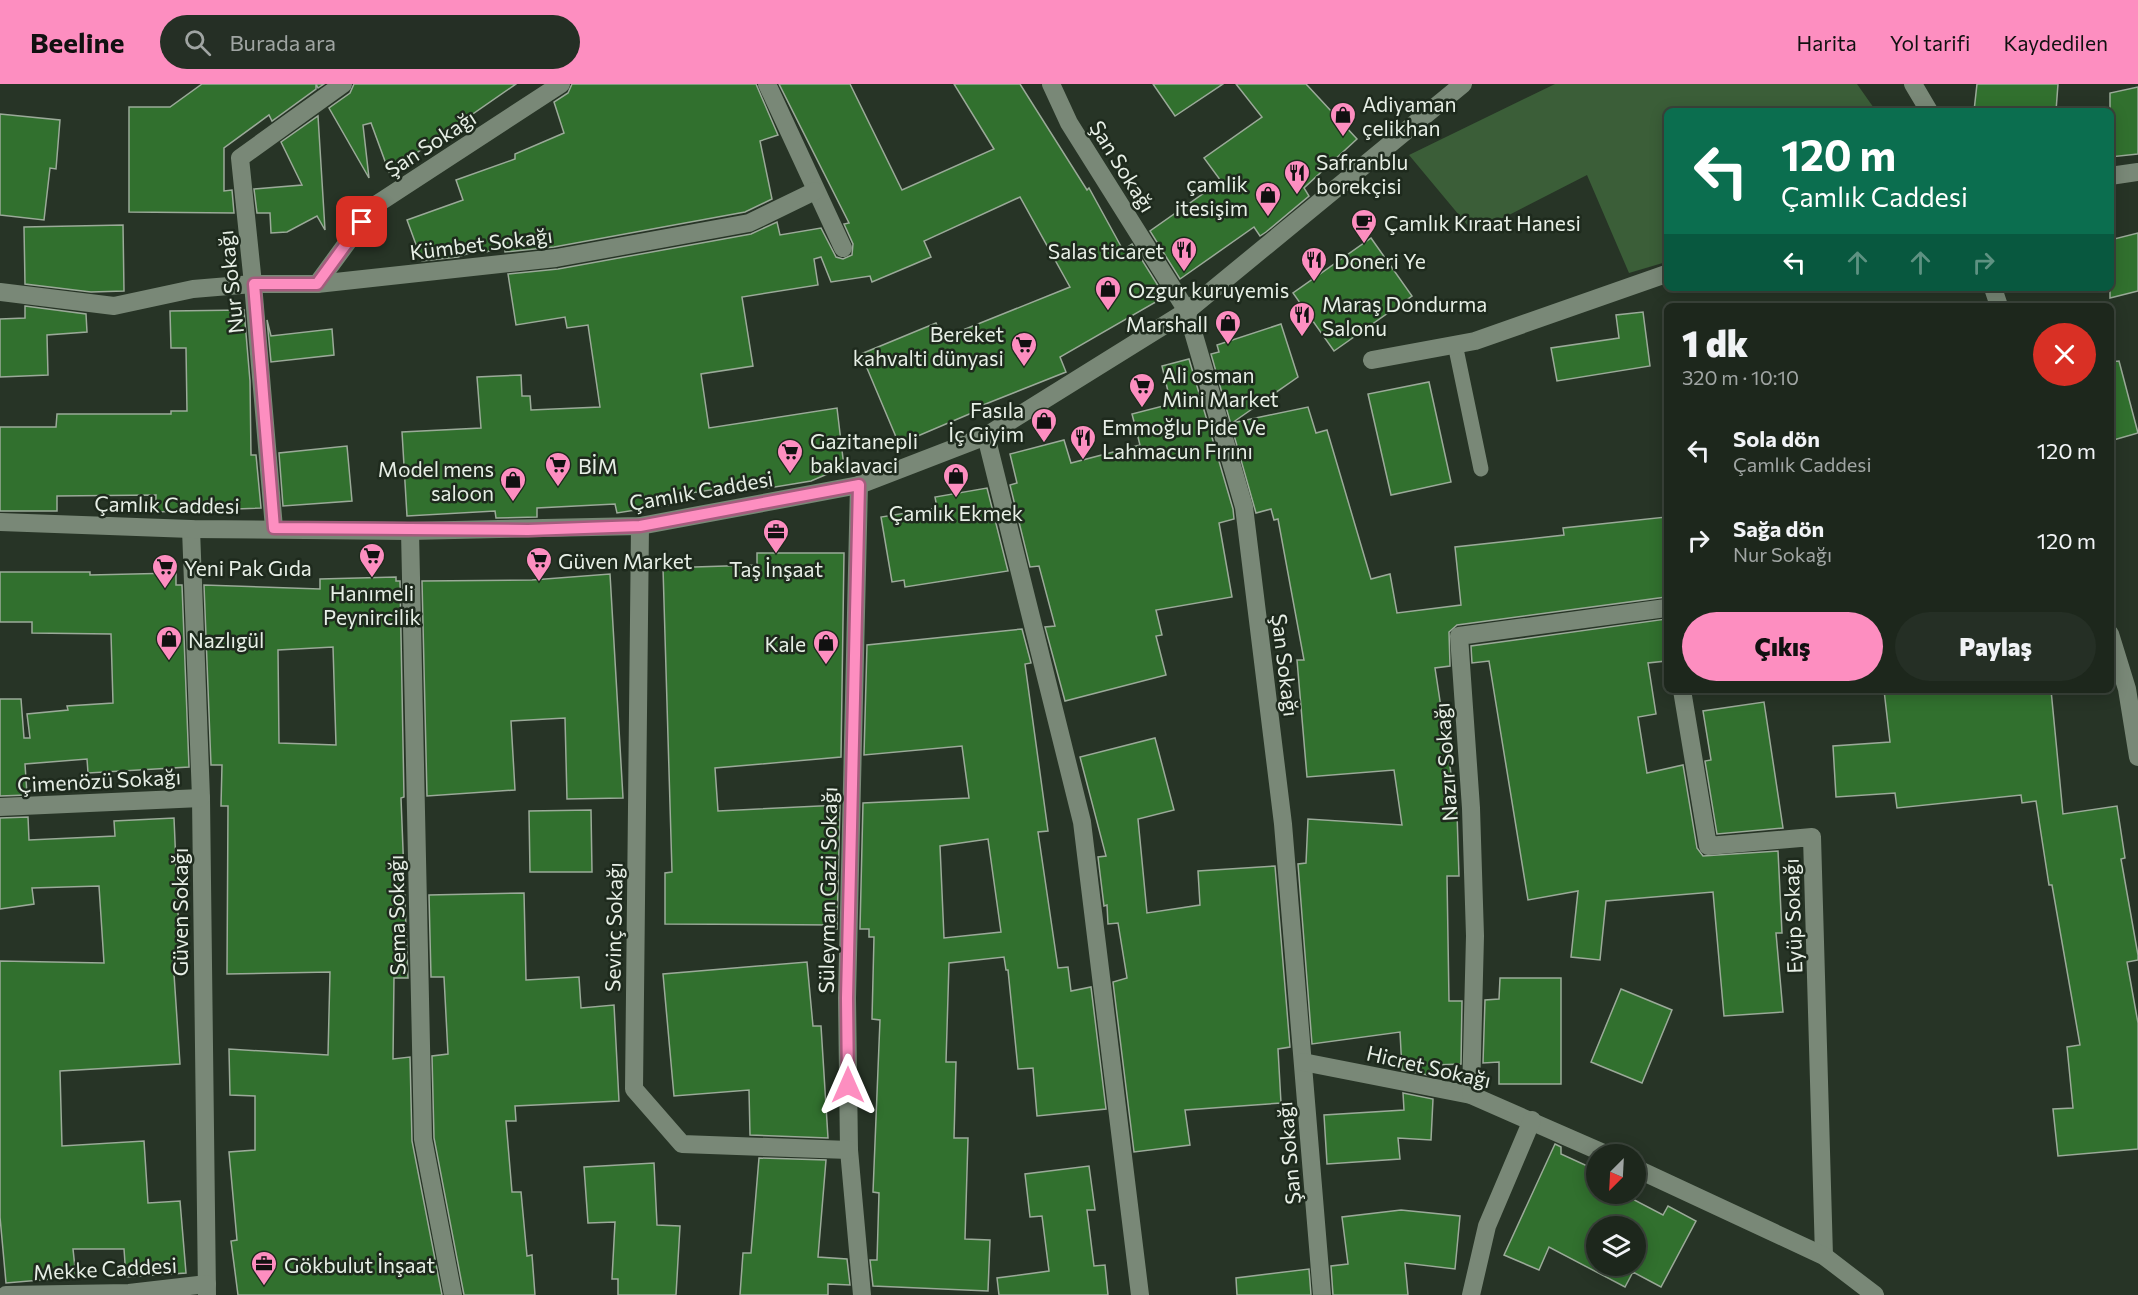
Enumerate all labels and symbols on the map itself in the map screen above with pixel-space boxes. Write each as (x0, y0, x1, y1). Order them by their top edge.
place label: Adiyaman çelikhan (1362, 91, 1457, 140)
shop icon: Adiyaman çelikhan (1328, 100, 1358, 138)
street label: Şan Sokağı (380, 104, 480, 182)
street label: Şan Sokağı (1085, 116, 1161, 216)
place label: Safranblu borekçisi (1316, 149, 1408, 198)
restaurant icon: Safranblu borekçisi (1282, 158, 1312, 196)
place label: çamlik itesişim (1175, 171, 1248, 220)
shop icon: çamlik itesişim (1253, 180, 1283, 218)
pin (336, 196, 387, 247)
cafe icon: Çamlık Kıraat Hanesi (1349, 207, 1379, 245)
place label: Çamlık Kıraat Hanesi (1384, 210, 1581, 235)
street label: Kümbet Sokağı (408, 222, 554, 264)
street label: Nur Sokağı (212, 229, 248, 335)
restaurant icon: Salas ticaret (1169, 235, 1199, 273)
place label: Salas ticaret (1048, 238, 1164, 263)
restaurant icon: Doneri Ye (1299, 245, 1329, 283)
place label: Doneri Ye (1334, 248, 1426, 273)
shop icon: Ozgur kuruyemis (1093, 274, 1123, 312)
place label: Ozgur kuruyemis (1128, 277, 1289, 302)
place label: Maraş Dondurma Salonu (1322, 291, 1487, 340)
restaurant icon: Maraş Dondurma Salonu (1287, 300, 1317, 338)
shop icon: Marshall (1213, 308, 1243, 346)
place label: Marshall (1126, 311, 1208, 336)
place label: Bereket kahvalti dünyasi (853, 321, 1004, 370)
supermarket icon: Bereket kahvalti dünyasi (1009, 330, 1039, 368)
place label: Ali osman Mini Market (1162, 362, 1279, 411)
supermarket icon: Ali osman Mini Market (1127, 371, 1157, 409)
place label: Fasıla İç Giyim (948, 397, 1024, 446)
shop icon: Fasıla İç Giyim (1029, 406, 1059, 444)
place label: Emmoğlu Pide Ve Lahmacun Fırını (1102, 414, 1266, 463)
restaurant icon: Emmoğlu Pide Ve Lahmacun Fırını (1068, 423, 1098, 461)
place label: Gazitanepli baklavaci (810, 428, 918, 477)
supermarket icon: Gazitanepli baklavaci (775, 437, 805, 475)
supermarket icon: BİM (543, 450, 573, 488)
place label: BİM (578, 453, 618, 478)
place label: Model mens saloon (378, 456, 494, 505)
shop icon: Çamlık Ekmek (941, 461, 971, 499)
shop icon: Model mens saloon (498, 465, 528, 503)
street label: Çamlık Caddesi (627, 465, 775, 515)
street label: Çamlık Caddesi (94, 490, 240, 518)
place label: Çamlık Ekmek (889, 500, 1023, 525)
office icon: Taş İnşaat (761, 517, 791, 555)
supermarket icon: Hanımeli Peynircilik (357, 541, 387, 579)
supermarket icon: Güven Market (524, 545, 554, 583)
place label: Güven Market (558, 548, 692, 573)
supermarket icon: Yeni Pak Gıda (150, 552, 180, 590)
place label: Yeni Pak Gıda (184, 555, 312, 580)
place label: Taş İnşaat (729, 556, 823, 581)
place label: Hanımeli Peynircilik (323, 580, 421, 629)
street label: Şan Sokağı (1267, 612, 1305, 718)
shop icon: Nazlıgül (154, 624, 184, 662)
place label: Nazlıgül (188, 627, 264, 652)
shop icon: Kale (811, 628, 841, 666)
place label: Kale (765, 631, 806, 656)
street label: Nazır Sokağı (1428, 702, 1462, 822)
street label: Çimenözü Sokağı (16, 763, 182, 797)
street label: Süleyman Gazi Sokağı (813, 786, 841, 994)
street label: Güven Sokağı (167, 848, 192, 976)
street label: Sema Sokağı (382, 854, 410, 976)
street label: Eyüp Sokağı (1777, 858, 1807, 974)
street label: Sevinç Sokağı (599, 862, 627, 992)
street label: Hicret Sokağı (1364, 1040, 1494, 1092)
position arrow (816, 1053, 880, 1117)
street label: Şan Sokağı (1271, 1100, 1305, 1206)
north arrow (1586, 1144, 1646, 1204)
office icon: Gökbulut İnşaat (249, 1249, 279, 1287)
street label: Mekke Caddesi (32, 1252, 178, 1284)
place label: Gökbulut İnşaat (284, 1252, 435, 1277)

